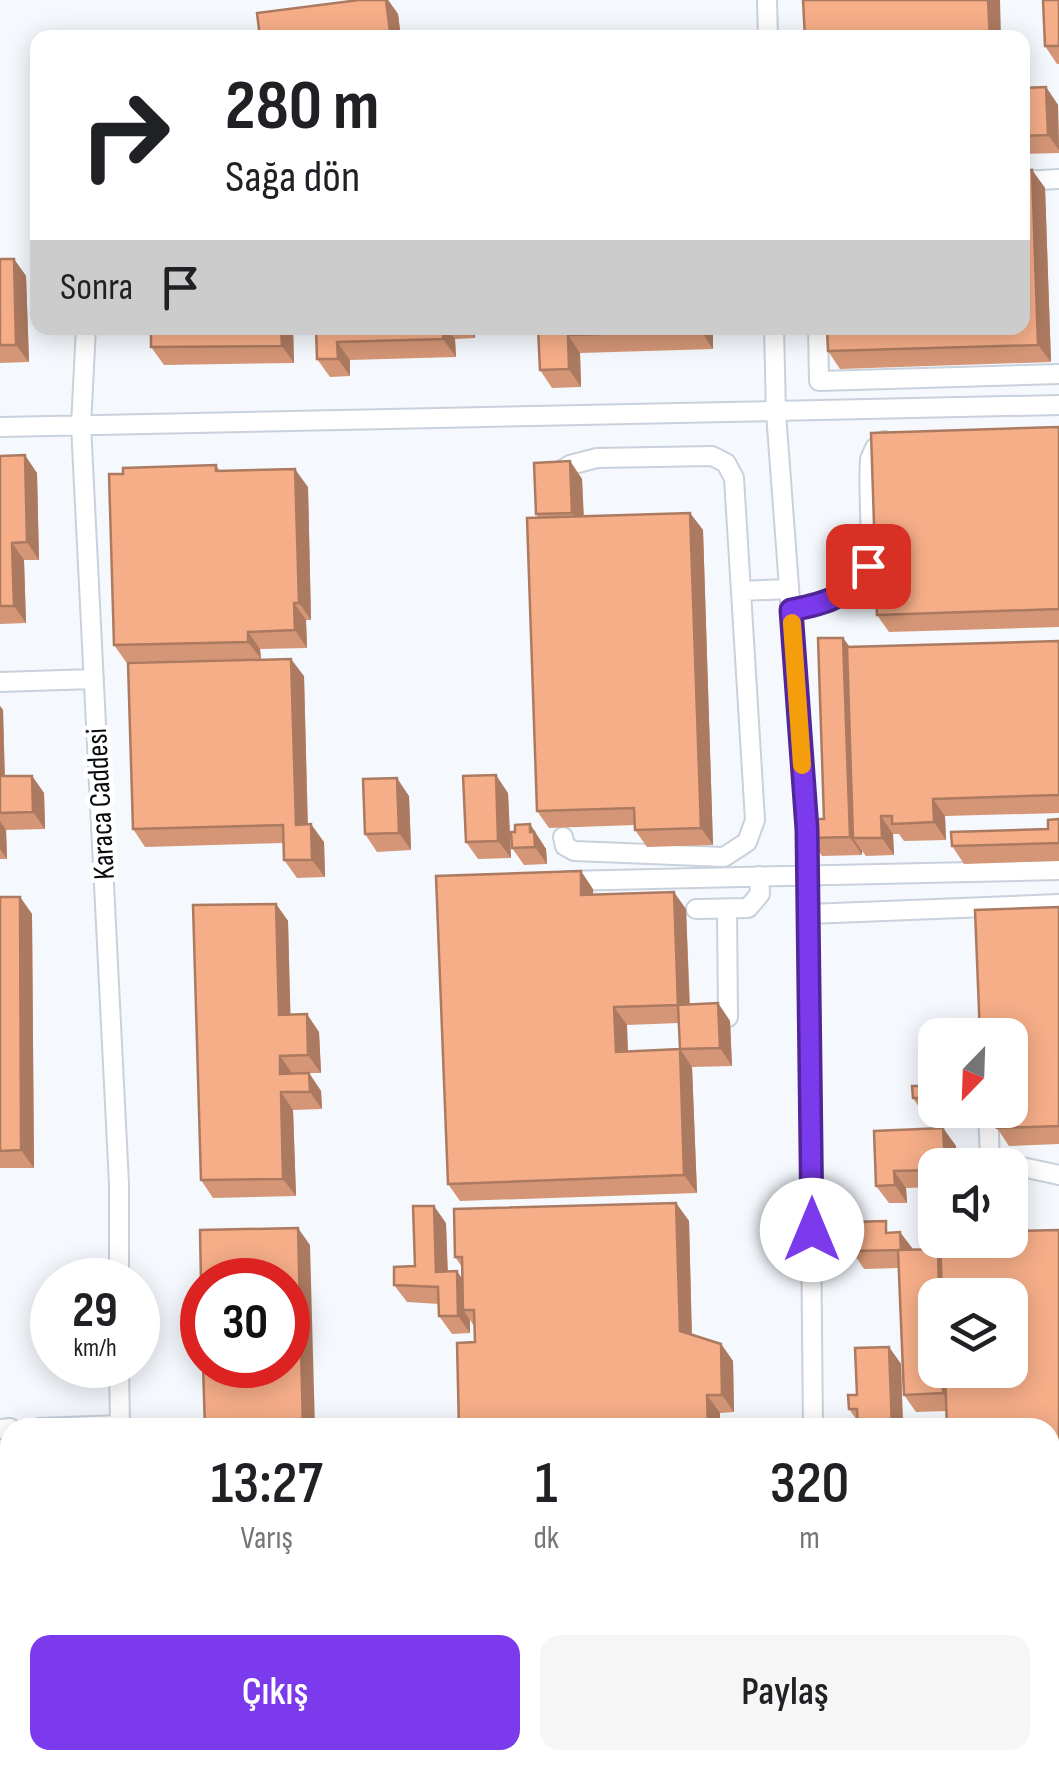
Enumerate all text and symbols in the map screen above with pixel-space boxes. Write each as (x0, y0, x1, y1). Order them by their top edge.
text: 280 m (225, 65, 379, 149)
icon: right (60, 70, 190, 200)
text: Sağa dön (225, 150, 360, 205)
icon: arrive (153, 260, 208, 315)
text: Sonra (60, 265, 133, 310)
pin (826, 524, 911, 609)
icon: arrive (841, 539, 896, 594)
street label: Karaca Caddesi (79, 727, 123, 881)
north arrow (918, 1018, 1028, 1128)
map controls (918, 1018, 1028, 1388)
button: sound (918, 1148, 1028, 1258)
position arrow (760, 1178, 864, 1282)
speed limit sign: 30 (180, 1258, 310, 1388)
button: layers (918, 1278, 1028, 1388)
text: 29 (72, 1281, 118, 1341)
text: km/h (73, 1333, 117, 1364)
text: 13:27 (211, 1448, 323, 1520)
text: 1 (535, 1448, 557, 1520)
text: 320 (770, 1448, 849, 1520)
text: Varış (241, 1519, 293, 1558)
text: dk (533, 1519, 559, 1558)
text: m (799, 1519, 820, 1558)
button: Çıkış (30, 1635, 520, 1750)
button: Paylaş (540, 1635, 1030, 1750)

